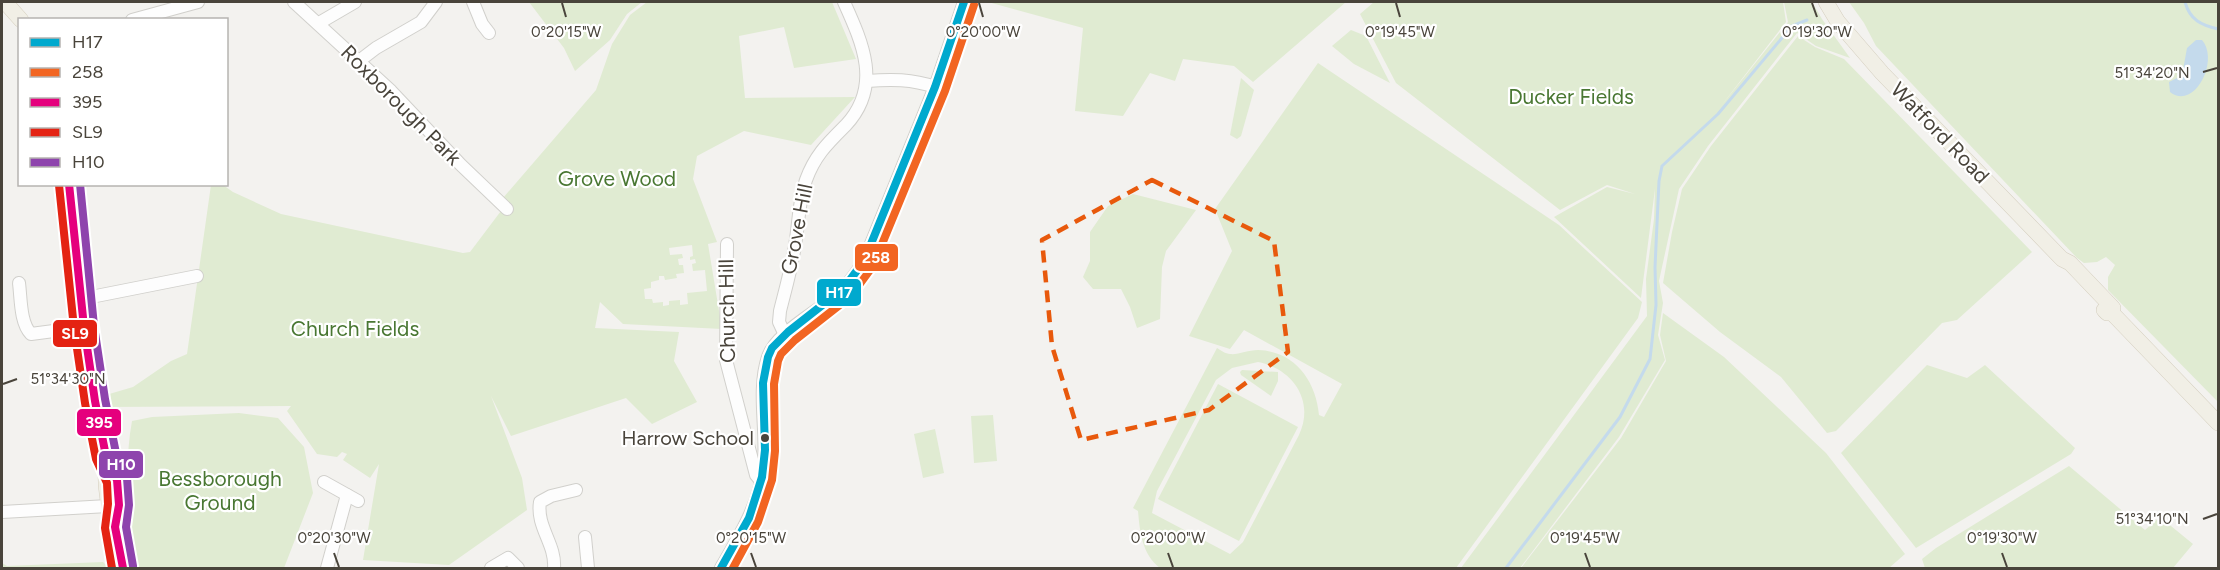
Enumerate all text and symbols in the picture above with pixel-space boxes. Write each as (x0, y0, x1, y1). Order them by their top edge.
legend (18, 18, 228, 186)
text: 0°20'15"W (531, 23, 602, 41)
text: 0°20'00"W (946, 23, 1021, 41)
text: 0°19'45"W (1365, 23, 1436, 41)
text: 0°19'30"W (1782, 23, 1853, 41)
text: H17 (72, 31, 103, 53)
street label: Roxborough Park (336, 39, 467, 171)
text: 258 (72, 61, 103, 83)
text: 51°34'20"N (2114, 64, 2190, 82)
street label: Watford Road (1886, 77, 1995, 188)
park label: Ducker Fields (1508, 84, 1634, 109)
text: 395 (72, 91, 102, 113)
text: SL9 (72, 121, 103, 143)
text: H10 (72, 151, 105, 173)
park label: Grove Wood (558, 166, 676, 191)
street label: Grove Hill (775, 181, 818, 277)
line badge: 258 (854, 243, 899, 272)
text: 258 (862, 248, 890, 267)
street label: Church Hill (713, 259, 740, 363)
line badge: H17 (816, 278, 862, 307)
text: H17 (825, 283, 853, 302)
park label: Church Fields (291, 316, 419, 341)
line badge: SL9 (52, 319, 98, 348)
text: SL9 (61, 324, 89, 343)
text: 51°34'30"N (30, 370, 106, 388)
line badge: 395 (76, 408, 122, 437)
text: 395 (85, 413, 113, 432)
place label: Harrow School (621, 426, 754, 450)
marker: Harrow School (759, 432, 771, 444)
line badge: H10 (98, 450, 144, 479)
text: H10 (106, 455, 136, 474)
park label: Bessborough Ground (158, 466, 282, 515)
text: 51°34'10"N (2115, 510, 2189, 528)
text: 0°20'30"W (297, 529, 371, 547)
text: 0°20'15"W (716, 529, 787, 547)
text: 0°20'00"W (1131, 529, 1206, 547)
text: 0°19'45"W (1550, 529, 1621, 547)
text: 0°19'30"W (1967, 529, 2038, 547)

